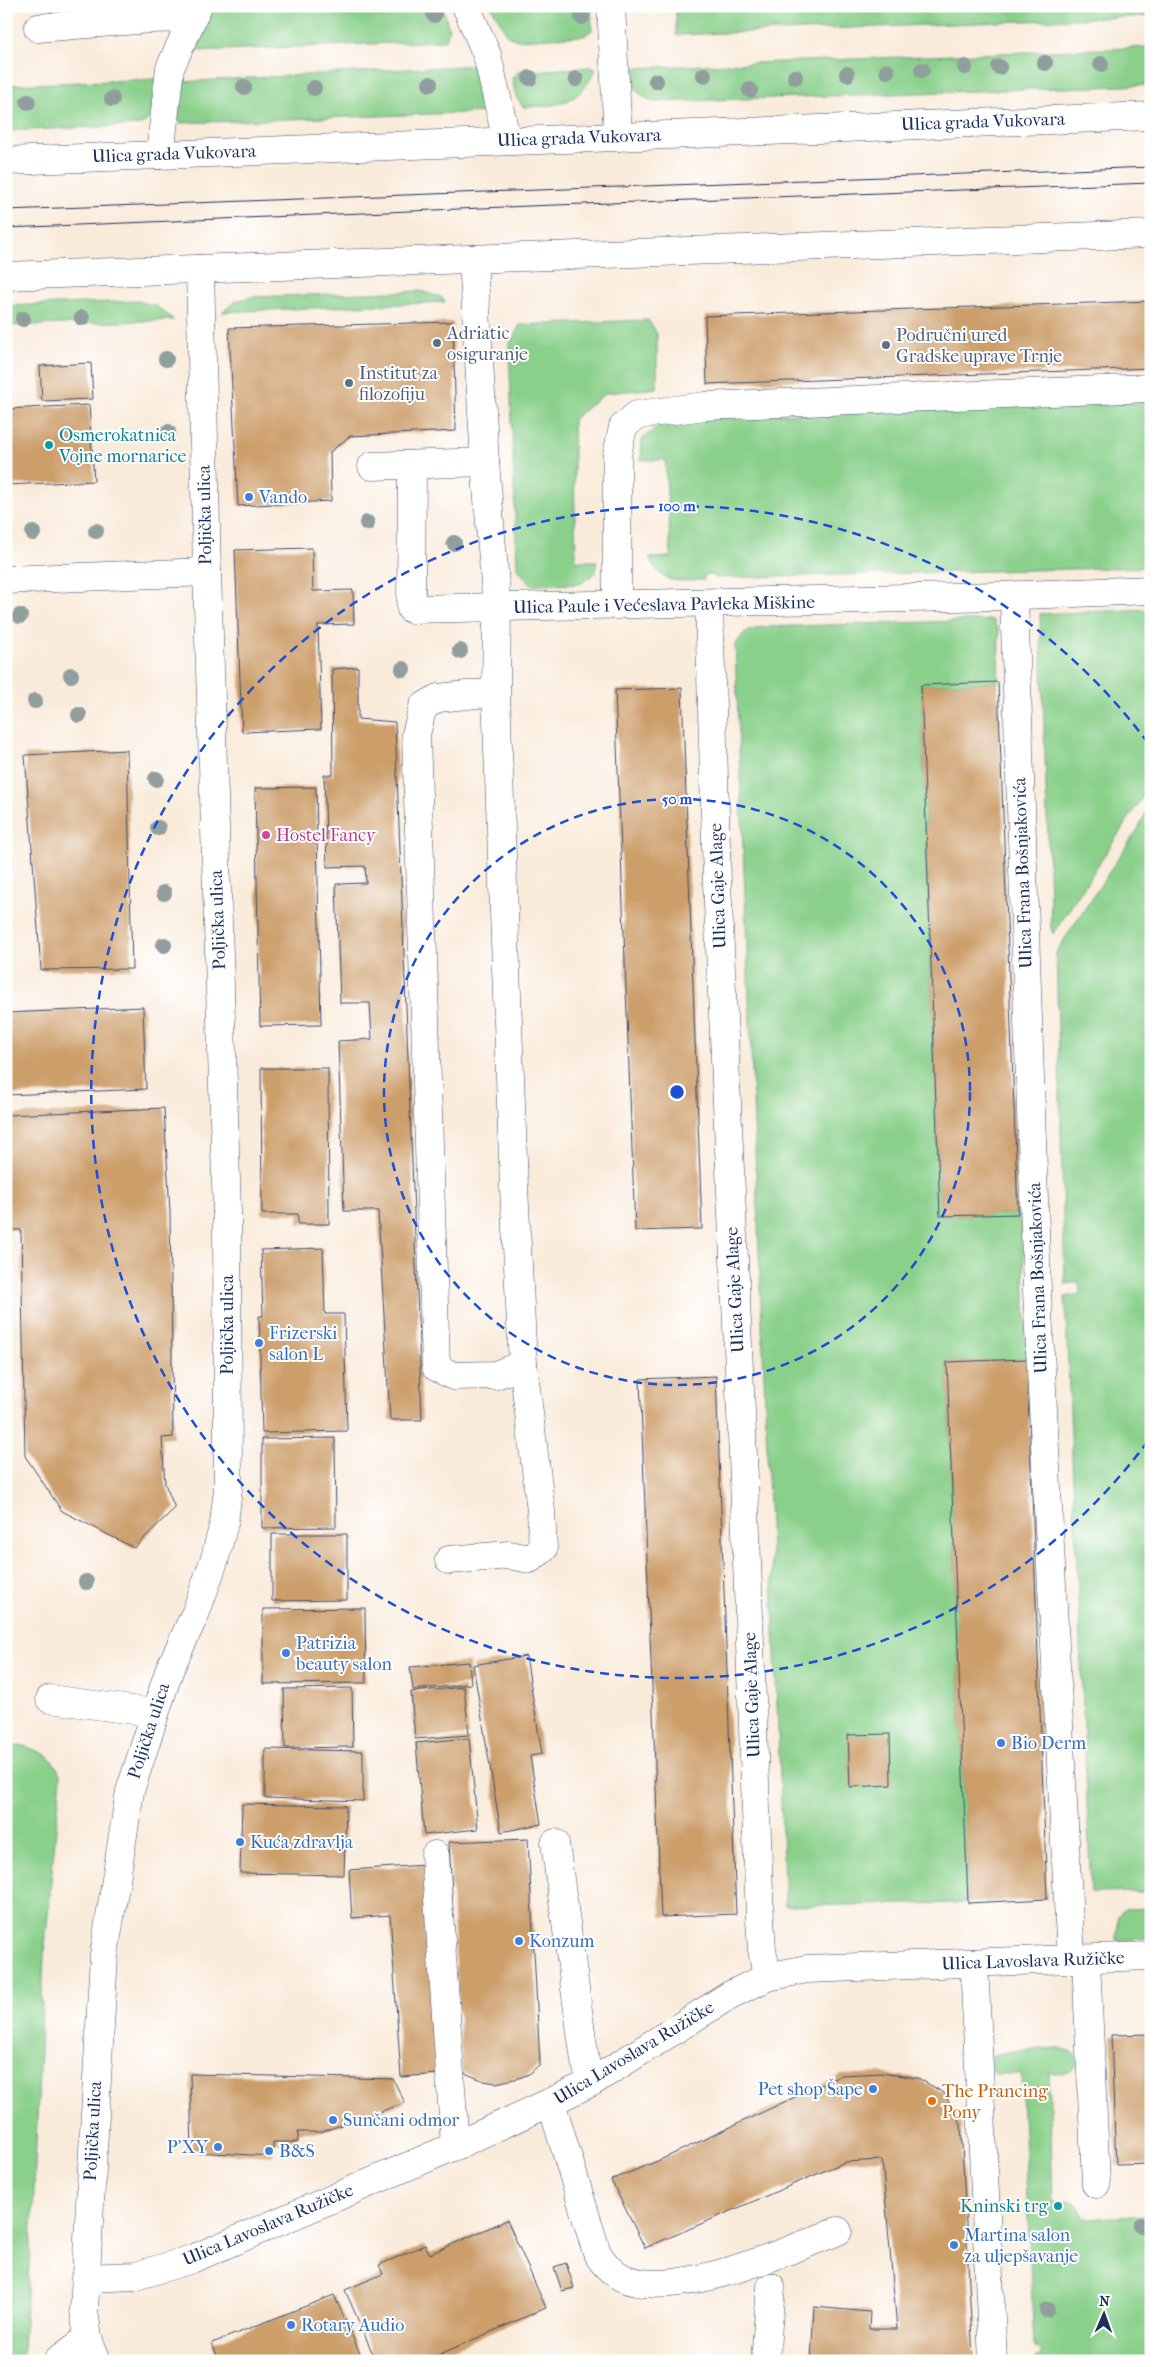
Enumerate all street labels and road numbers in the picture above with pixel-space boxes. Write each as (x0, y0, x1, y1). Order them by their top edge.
street label: Ulica grada Vukovara (900, 109, 1066, 135)
street label: Ulica grada Vukovara (496, 125, 662, 151)
street label: Ulica grada Vukovara (91, 141, 257, 167)
street label: Poljička ulica (194, 464, 216, 565)
street label: Ulica Paule i Većeslava Pavleka Miškine (513, 592, 815, 618)
street label: Ulica Frana Bošnjakovića (1009, 776, 1037, 969)
street label: Ulica Gaje Alage (705, 822, 731, 949)
street label: Poljička ulica (206, 869, 230, 970)
street label: Ulica Frana Bošnjakovića (1024, 1181, 1052, 1374)
street label: Ulica Gaje Alage (721, 1226, 749, 1354)
street label: Poljička ulica (217, 1274, 238, 1375)
street label: Ulica Gaje Alage (739, 1631, 765, 1758)
street label: Poljička ulica (124, 1680, 175, 1782)
street label: Ulica Lavoslava Ružičke (941, 1947, 1125, 1975)
street label: Ulica Lavoslava Ružičke (550, 1997, 718, 2109)
street label: Poljička ulica (80, 2080, 106, 2182)
street label: Ulica Lavoslava Ružičke (179, 2179, 357, 2271)

